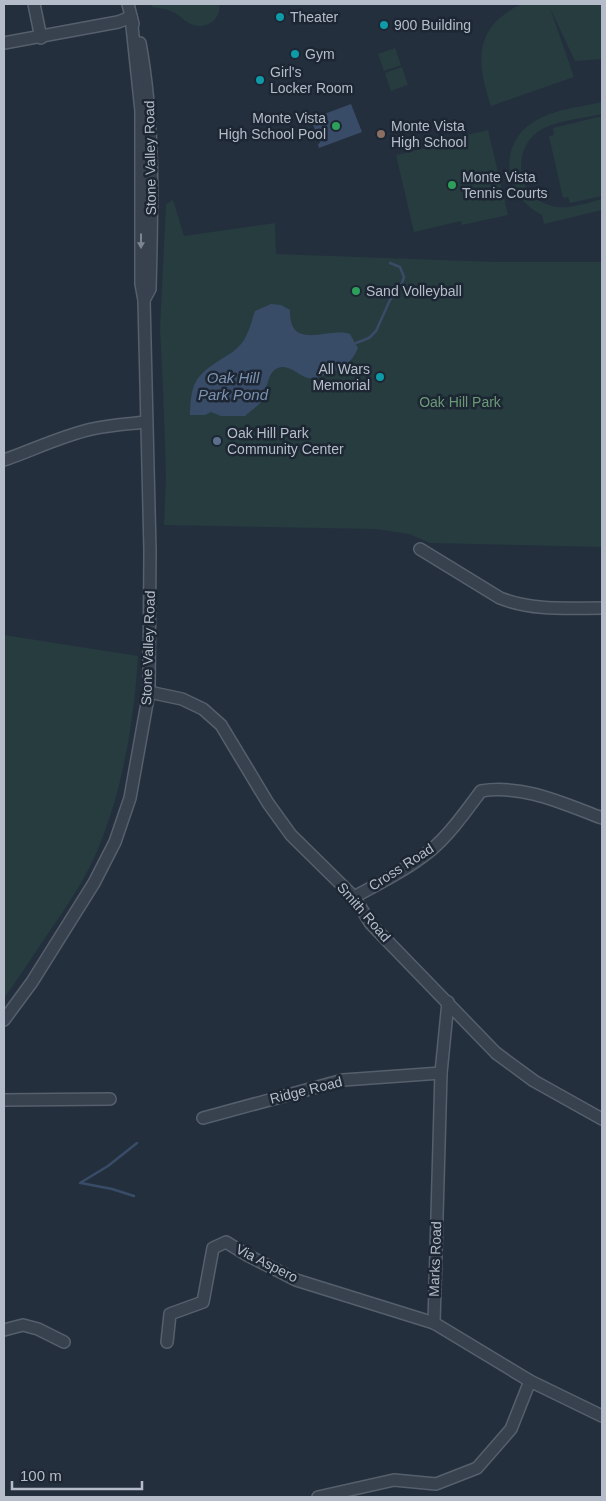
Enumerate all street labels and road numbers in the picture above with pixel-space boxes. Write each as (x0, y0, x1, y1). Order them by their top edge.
street label: Stone Valley Road (141, 100, 159, 216)
street label: Stone Valley Road (138, 590, 158, 706)
street label: Cross Road (366, 840, 436, 894)
street label: Smith Road (334, 879, 394, 945)
street label: Ridge Road (268, 1073, 344, 1107)
street label: Marks Road (426, 1221, 444, 1297)
street label: Via Aspero (233, 1241, 301, 1286)

